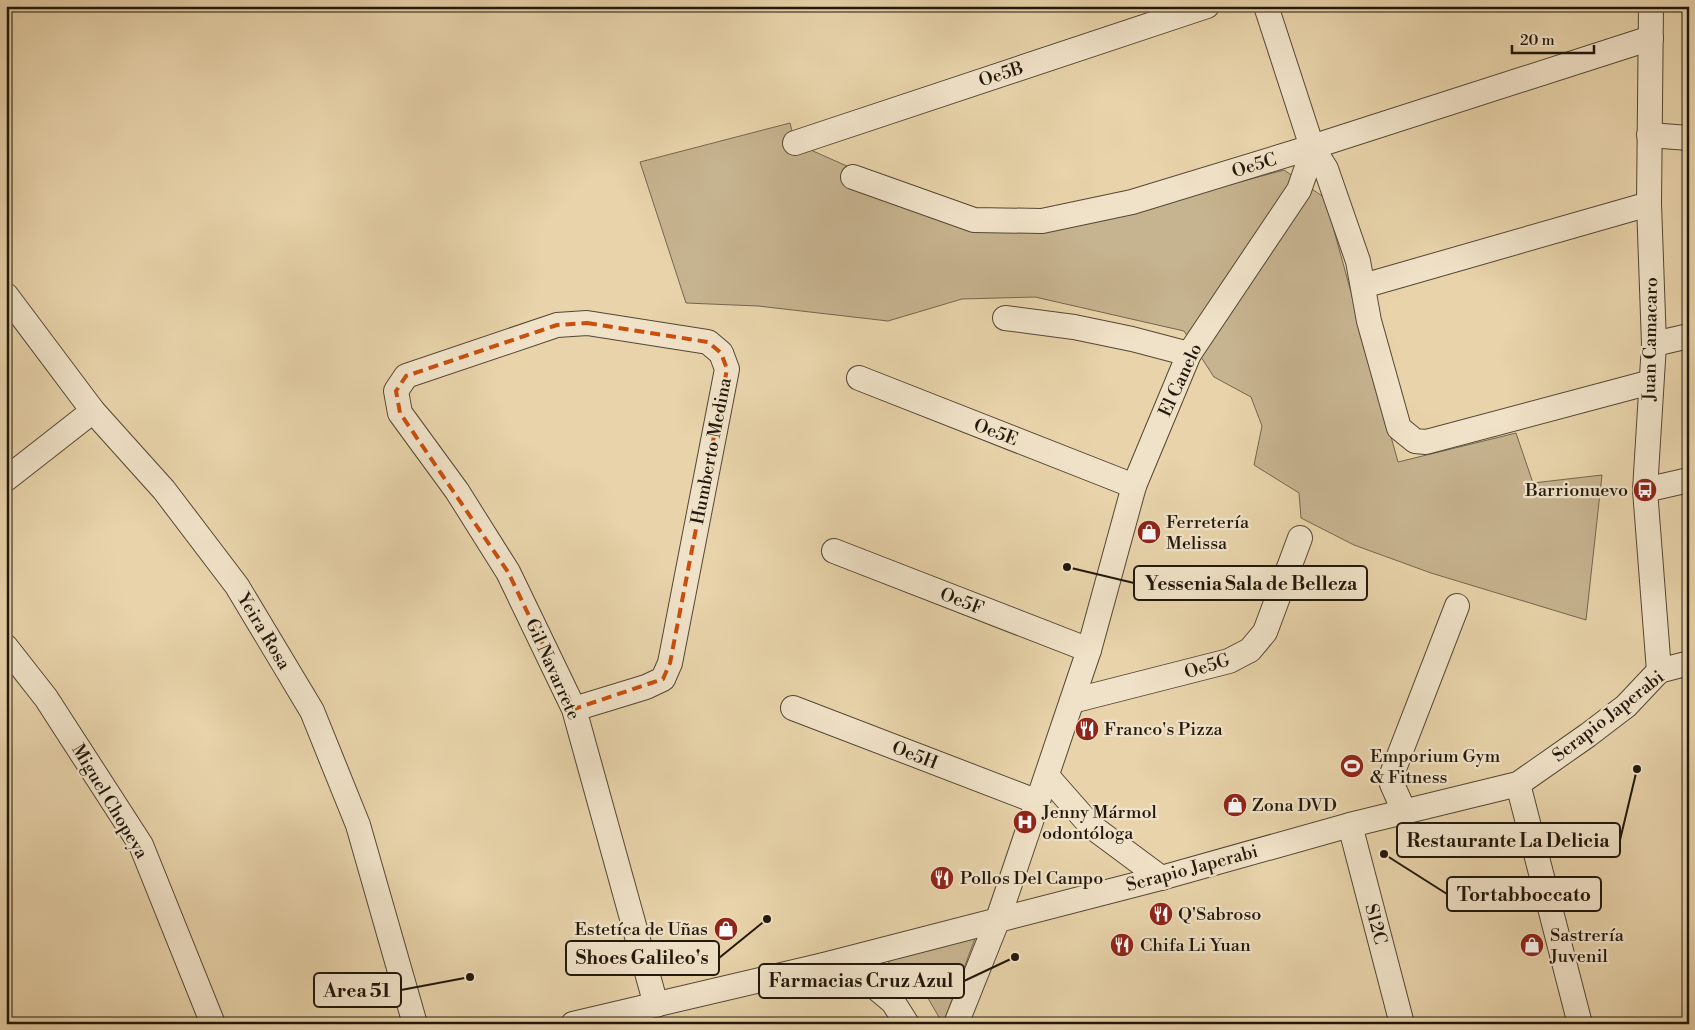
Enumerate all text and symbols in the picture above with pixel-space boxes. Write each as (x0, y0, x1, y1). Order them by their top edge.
scale bar (1512, 22, 1595, 54)
text: 20 m (1520, 31, 1555, 50)
street label: Oe5B (976, 56, 1026, 92)
street label: Oe5C (1229, 148, 1279, 183)
street label: Juan Camacaro (1638, 277, 1663, 402)
street label: El Canelo (1154, 340, 1207, 421)
street label: Humberto Medina (686, 375, 737, 526)
street label: Oe5E (970, 414, 1021, 451)
bus stop icon: Barrionuevo (1632, 477, 1658, 503)
place label: Barrionuevo (1524, 479, 1628, 502)
place label: Ferretería Melissa (1166, 511, 1250, 555)
shop icon: Ferretería Melissa (1136, 519, 1162, 545)
callout: Yessenia Sala de Belleza (1134, 566, 1367, 600)
text: Yessenia Sala de Belleza (1145, 572, 1358, 596)
street label: Oe5F (937, 583, 987, 620)
street label: Yeira Rosa (231, 588, 296, 675)
street label: Gil Navarrete (520, 615, 585, 723)
street label: Oe5G (1182, 648, 1233, 684)
street label: Serapio Japerabi (1548, 666, 1669, 767)
restaurant icon: Franco's Pizza (1074, 716, 1100, 742)
place label: Franco's Pizza (1104, 718, 1224, 741)
street label: Oe5H (889, 736, 942, 775)
street label: Miguel Chopeya (66, 740, 153, 864)
place label: Emporium Gym & Fitness (1370, 745, 1500, 789)
sports icon: Emporium Gym & Fitness (1339, 753, 1365, 779)
shop icon: Zona DVD (1222, 792, 1248, 818)
place label: Zona DVD (1252, 794, 1337, 817)
place label: Jenny Mármol odontóloga (1041, 801, 1158, 845)
hospital icon: Jenny Mármol odontóloga (1012, 809, 1038, 835)
callout: Restaurante La Delicia (1397, 823, 1620, 857)
text: Restaurante La Delicia (1406, 829, 1610, 853)
street label: Serapio Japerabi (1124, 840, 1261, 897)
restaurant icon: Pollos Del Campo (929, 865, 955, 891)
place label: Pollos Del Campo (960, 867, 1103, 890)
callout: Tortabboccato (1447, 877, 1601, 911)
text: Tortabboccato (1457, 883, 1591, 907)
restaurant icon: Q'Sabroso (1148, 901, 1174, 927)
street label: S12C (1359, 901, 1392, 947)
place label: Q'Sabroso (1178, 903, 1261, 926)
shop icon: Estetíca de Uñas (713, 916, 739, 942)
place label: Estetíca de Uñas (574, 918, 708, 941)
place label: Sastrería Juvenil (1549, 924, 1625, 968)
restaurant icon: Chifa Li Yuan (1109, 932, 1135, 958)
shop icon: Sastrería Juvenil (1519, 932, 1545, 958)
place label: Chifa Li Yuan (1140, 934, 1251, 957)
callout: Shoes Galileo's (566, 941, 719, 975)
text: Shoes Galileo's (575, 946, 709, 970)
callout: Farmacias Cruz Azul (759, 964, 964, 998)
text: Farmacias Cruz Azul (769, 969, 953, 993)
callout: Area 51 (314, 973, 401, 1007)
text: Area 51 (322, 979, 391, 1003)

